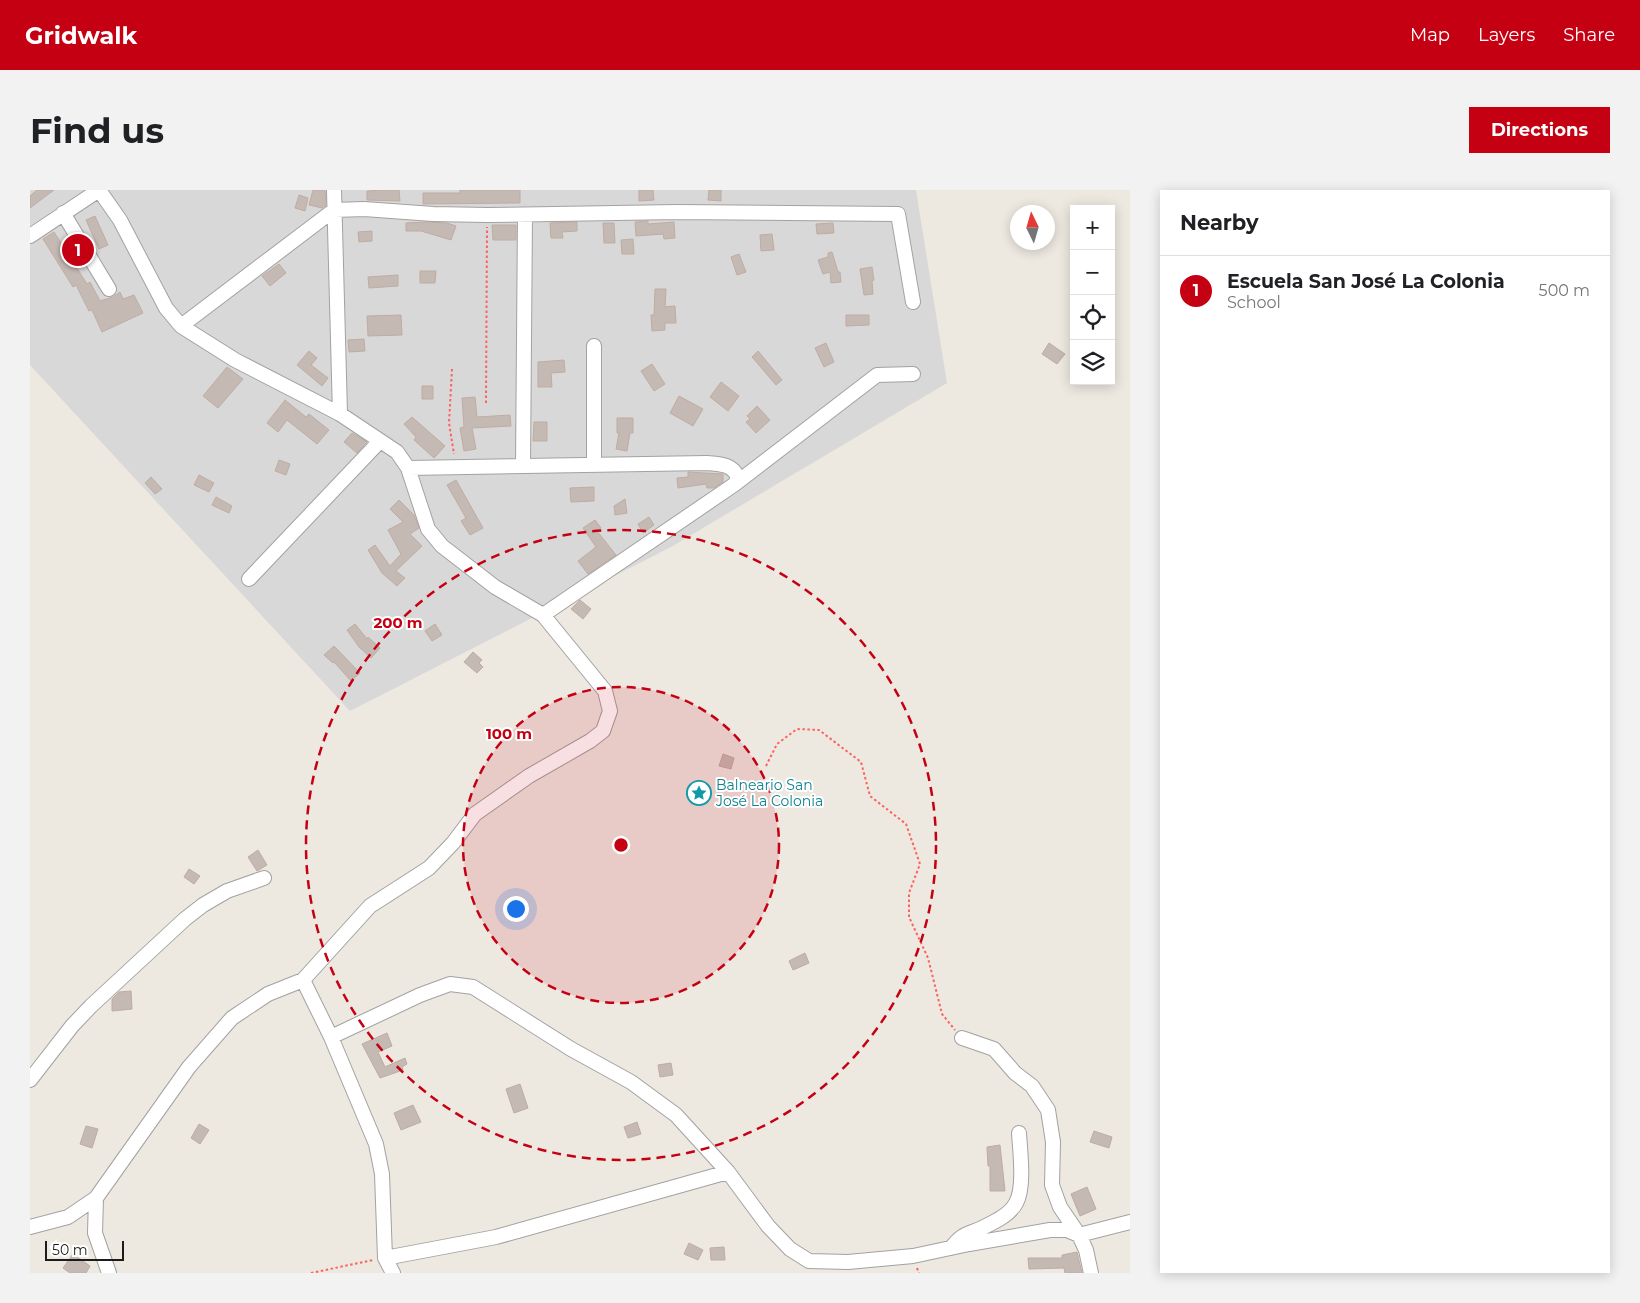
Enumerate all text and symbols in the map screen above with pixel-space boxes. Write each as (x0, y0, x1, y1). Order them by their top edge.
text: Gridwalk (25, 21, 137, 50)
text: Map (1410, 24, 1450, 46)
text: Layers (1478, 24, 1535, 46)
text: Share (1563, 24, 1615, 46)
button: Directions (1469, 107, 1610, 153)
text: Find us (30, 109, 164, 152)
north arrow (1010, 205, 1055, 250)
map controls (1070, 205, 1115, 385)
button: + (1070, 205, 1115, 250)
text: Nearby (1180, 210, 1259, 235)
pin: 1 (62, 231, 94, 269)
button: − (1070, 250, 1115, 295)
text: Escuela San José La Colonia (1227, 270, 1505, 293)
text: 1 (1193, 281, 1199, 300)
text: 500 m (1539, 281, 1590, 300)
text: School (1227, 293, 1281, 312)
button: locate (1070, 295, 1115, 340)
button: layers (1070, 340, 1115, 385)
text: 200 m (373, 613, 423, 632)
text: 100 m (486, 724, 532, 743)
place label: Balneario San José La Colonia (715, 776, 823, 810)
place icon: Balneario San José La Colonia (686, 780, 712, 806)
centre of rings (612, 836, 630, 854)
your location (503, 896, 529, 922)
scale bar (45, 1238, 124, 1261)
text: 50 m (52, 1241, 88, 1259)

